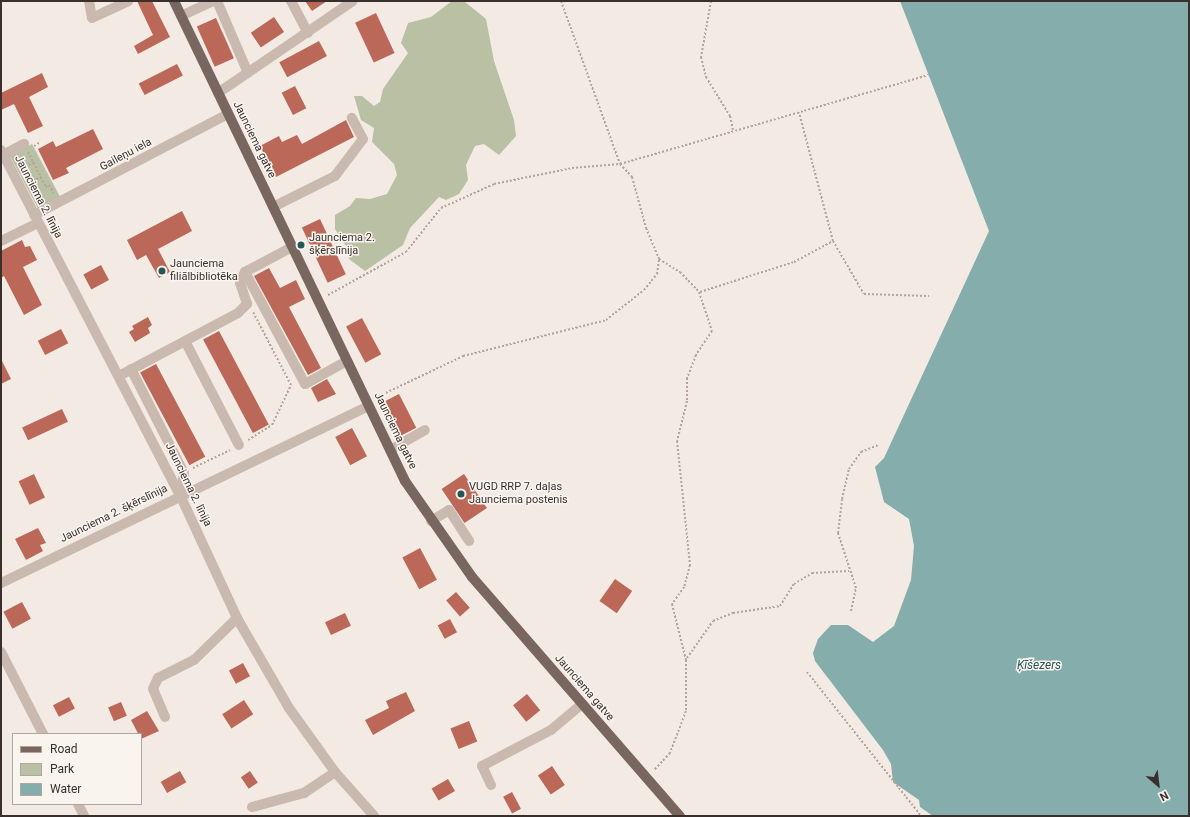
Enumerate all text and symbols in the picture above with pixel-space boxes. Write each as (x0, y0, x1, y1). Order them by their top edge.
street label: Jaunciema gatve (230, 100, 278, 180)
street label: Gaileņu iela (98, 136, 154, 174)
street label: Jaunciema 2. līnija (11, 153, 65, 241)
place label: Jaunciema 2. šķērslīnija (309, 232, 375, 258)
marker: Jaunciema 2. šķērslīnija (296, 240, 306, 250)
place label: Jaunciema filiālbibliotēka (170, 258, 238, 284)
marker: Jaunciema filiālbibliotēka (157, 266, 167, 276)
street label: Jaunciema gatve (371, 391, 419, 471)
street label: Jaunciema 2. līnija (162, 441, 214, 529)
place label: VUGD RRP 7. daļas Jaunciema postenis (469, 481, 568, 507)
street label: Jaunciema 2. šķērslīnija (58, 482, 170, 546)
marker: VUGD RRP 7. daļas Jaunciema postenis (456, 489, 466, 499)
street label: Jaunciema gatve (552, 652, 616, 724)
water label: Ķīšezers (1017, 659, 1061, 673)
legend (12, 733, 142, 805)
text: Road (50, 742, 78, 756)
text: Park (50, 762, 74, 776)
north arrow (1138, 765, 1178, 805)
text: Water (50, 782, 81, 796)
text: N (1157, 788, 1170, 804)

